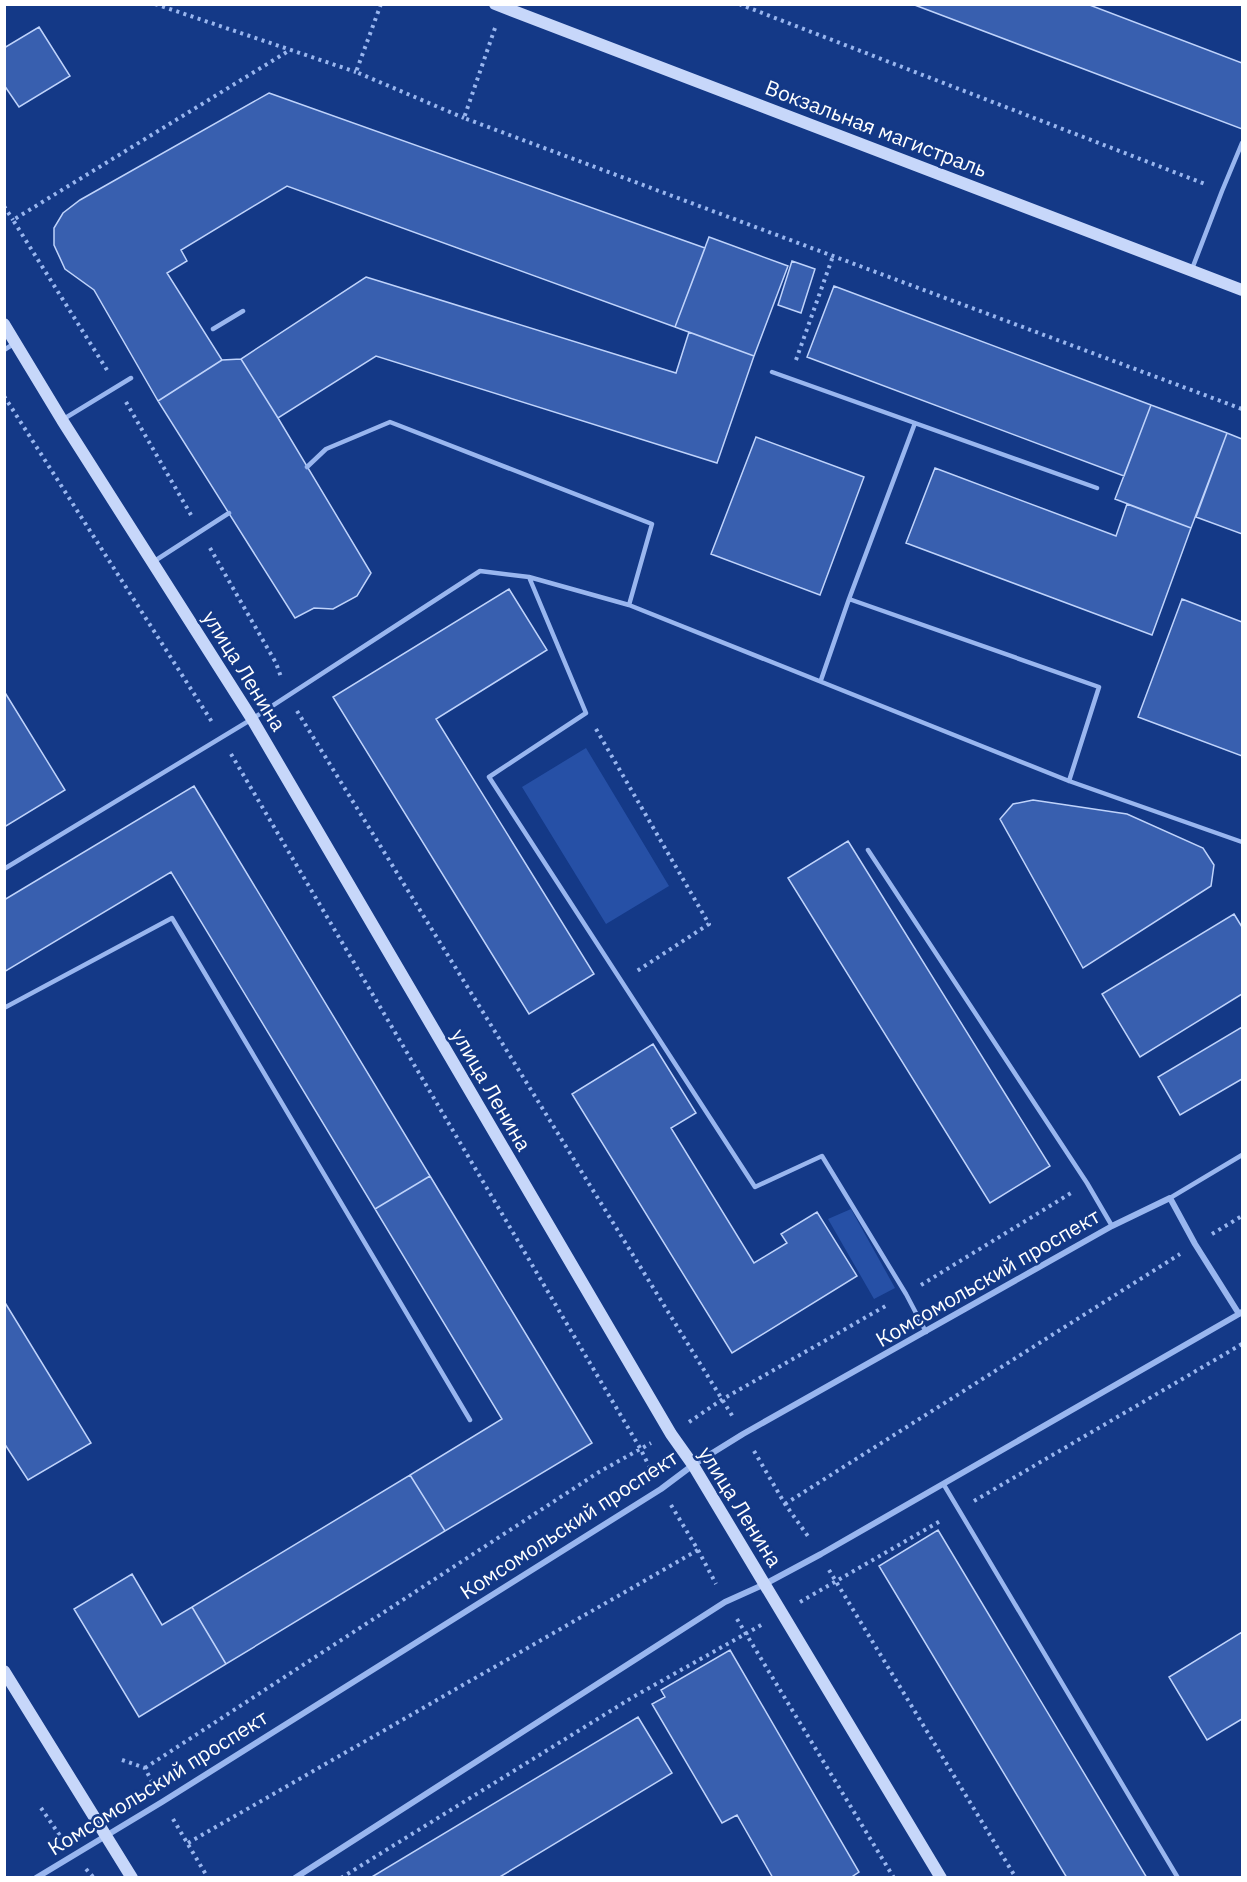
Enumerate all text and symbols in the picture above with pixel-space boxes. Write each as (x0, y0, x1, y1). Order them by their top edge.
street label: Вокзальная магистраль (761, 73, 991, 183)
street label: улица Ленина (197, 605, 293, 736)
street label: улица Ленина (445, 1023, 538, 1156)
street label: Комсомольский проспект (870, 1201, 1105, 1353)
street label: улица Ленина (693, 1441, 789, 1572)
street label: Комсомольский проспект (454, 1443, 683, 1605)
street label: Комсомольский проспект (42, 1703, 273, 1861)

